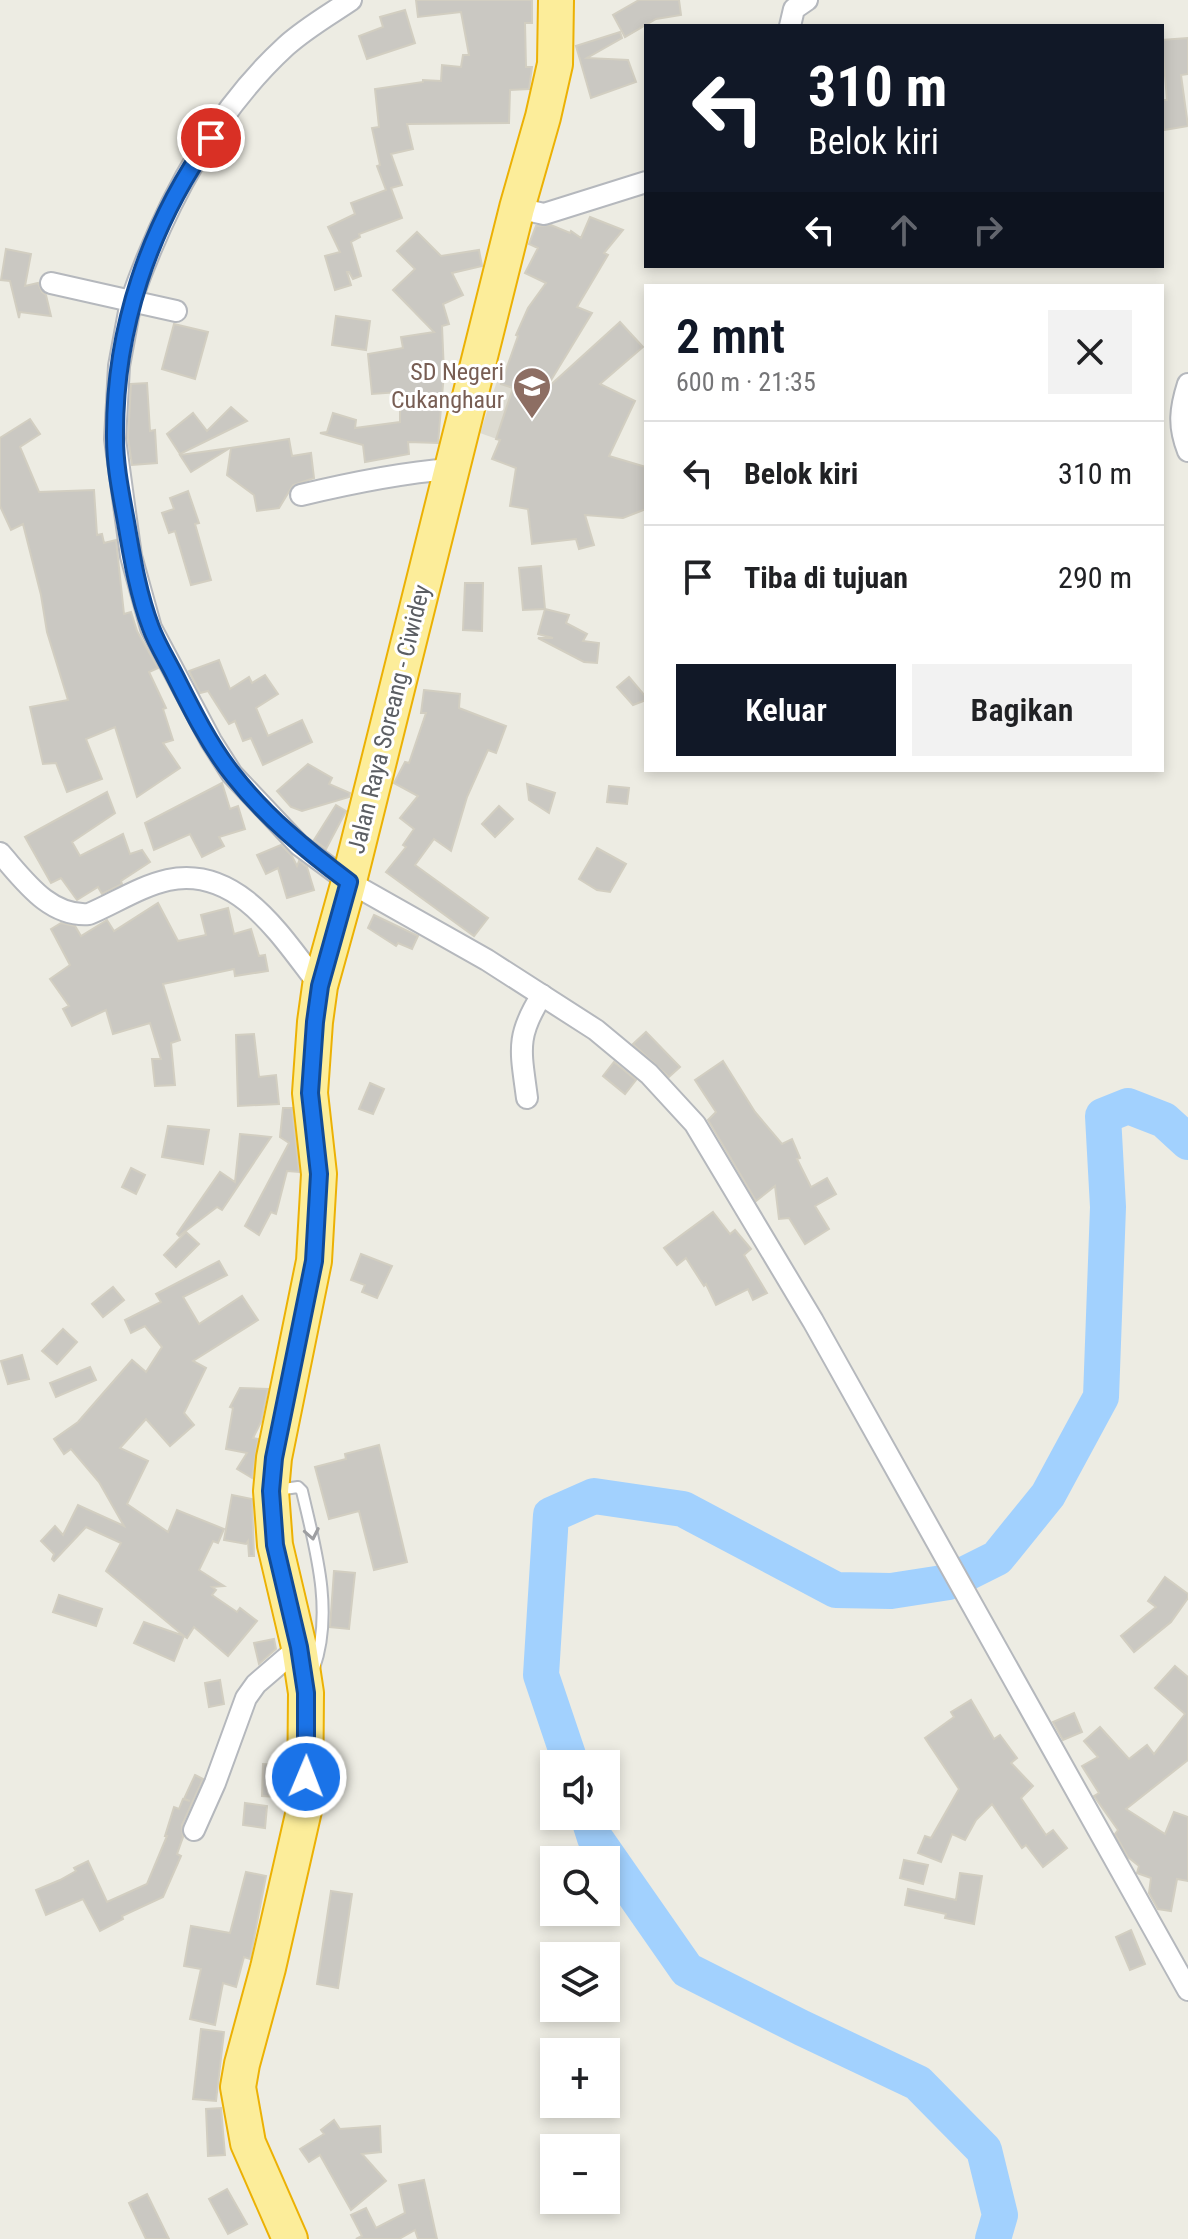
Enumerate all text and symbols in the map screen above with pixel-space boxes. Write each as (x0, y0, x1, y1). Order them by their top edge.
text: 310 m (808, 54, 947, 120)
icon: left (676, 56, 780, 160)
pin (177, 104, 245, 172)
icon: arrive (189, 116, 233, 160)
text: Belok kiri (808, 121, 939, 163)
icon: left (798, 208, 842, 252)
icon: ahead (882, 208, 926, 252)
icon: right (966, 208, 1010, 252)
text: 2 mnt (676, 308, 785, 365)
button: close (1048, 310, 1132, 394)
place label: SD Negeri Cukanghaur (391, 358, 504, 414)
school or university icon: SD Negeri Cukanghaur (511, 365, 553, 420)
text: 600 m · 21:35 (676, 367, 816, 397)
icon: left (676, 451, 720, 495)
text: Belok kiri (744, 456, 858, 491)
text: 310 m (1058, 456, 1132, 491)
icon: arrive (676, 555, 720, 599)
text: Tiba di tujuan (744, 560, 908, 595)
text: 290 m (1058, 560, 1132, 595)
street label: Jalan Raya Soreang - Ciwidey (342, 582, 436, 856)
button: Keluar (676, 664, 896, 756)
button: Bagikan (912, 664, 1132, 756)
one-way arrow (303, 1527, 320, 1540)
position arrow (264, 1735, 348, 1819)
map controls (540, 1750, 620, 2214)
button: sound (540, 1750, 620, 1830)
button: search (540, 1846, 620, 1926)
button: layers (540, 1942, 620, 2022)
button: + (540, 2038, 620, 2118)
button: − (540, 2134, 620, 2214)

